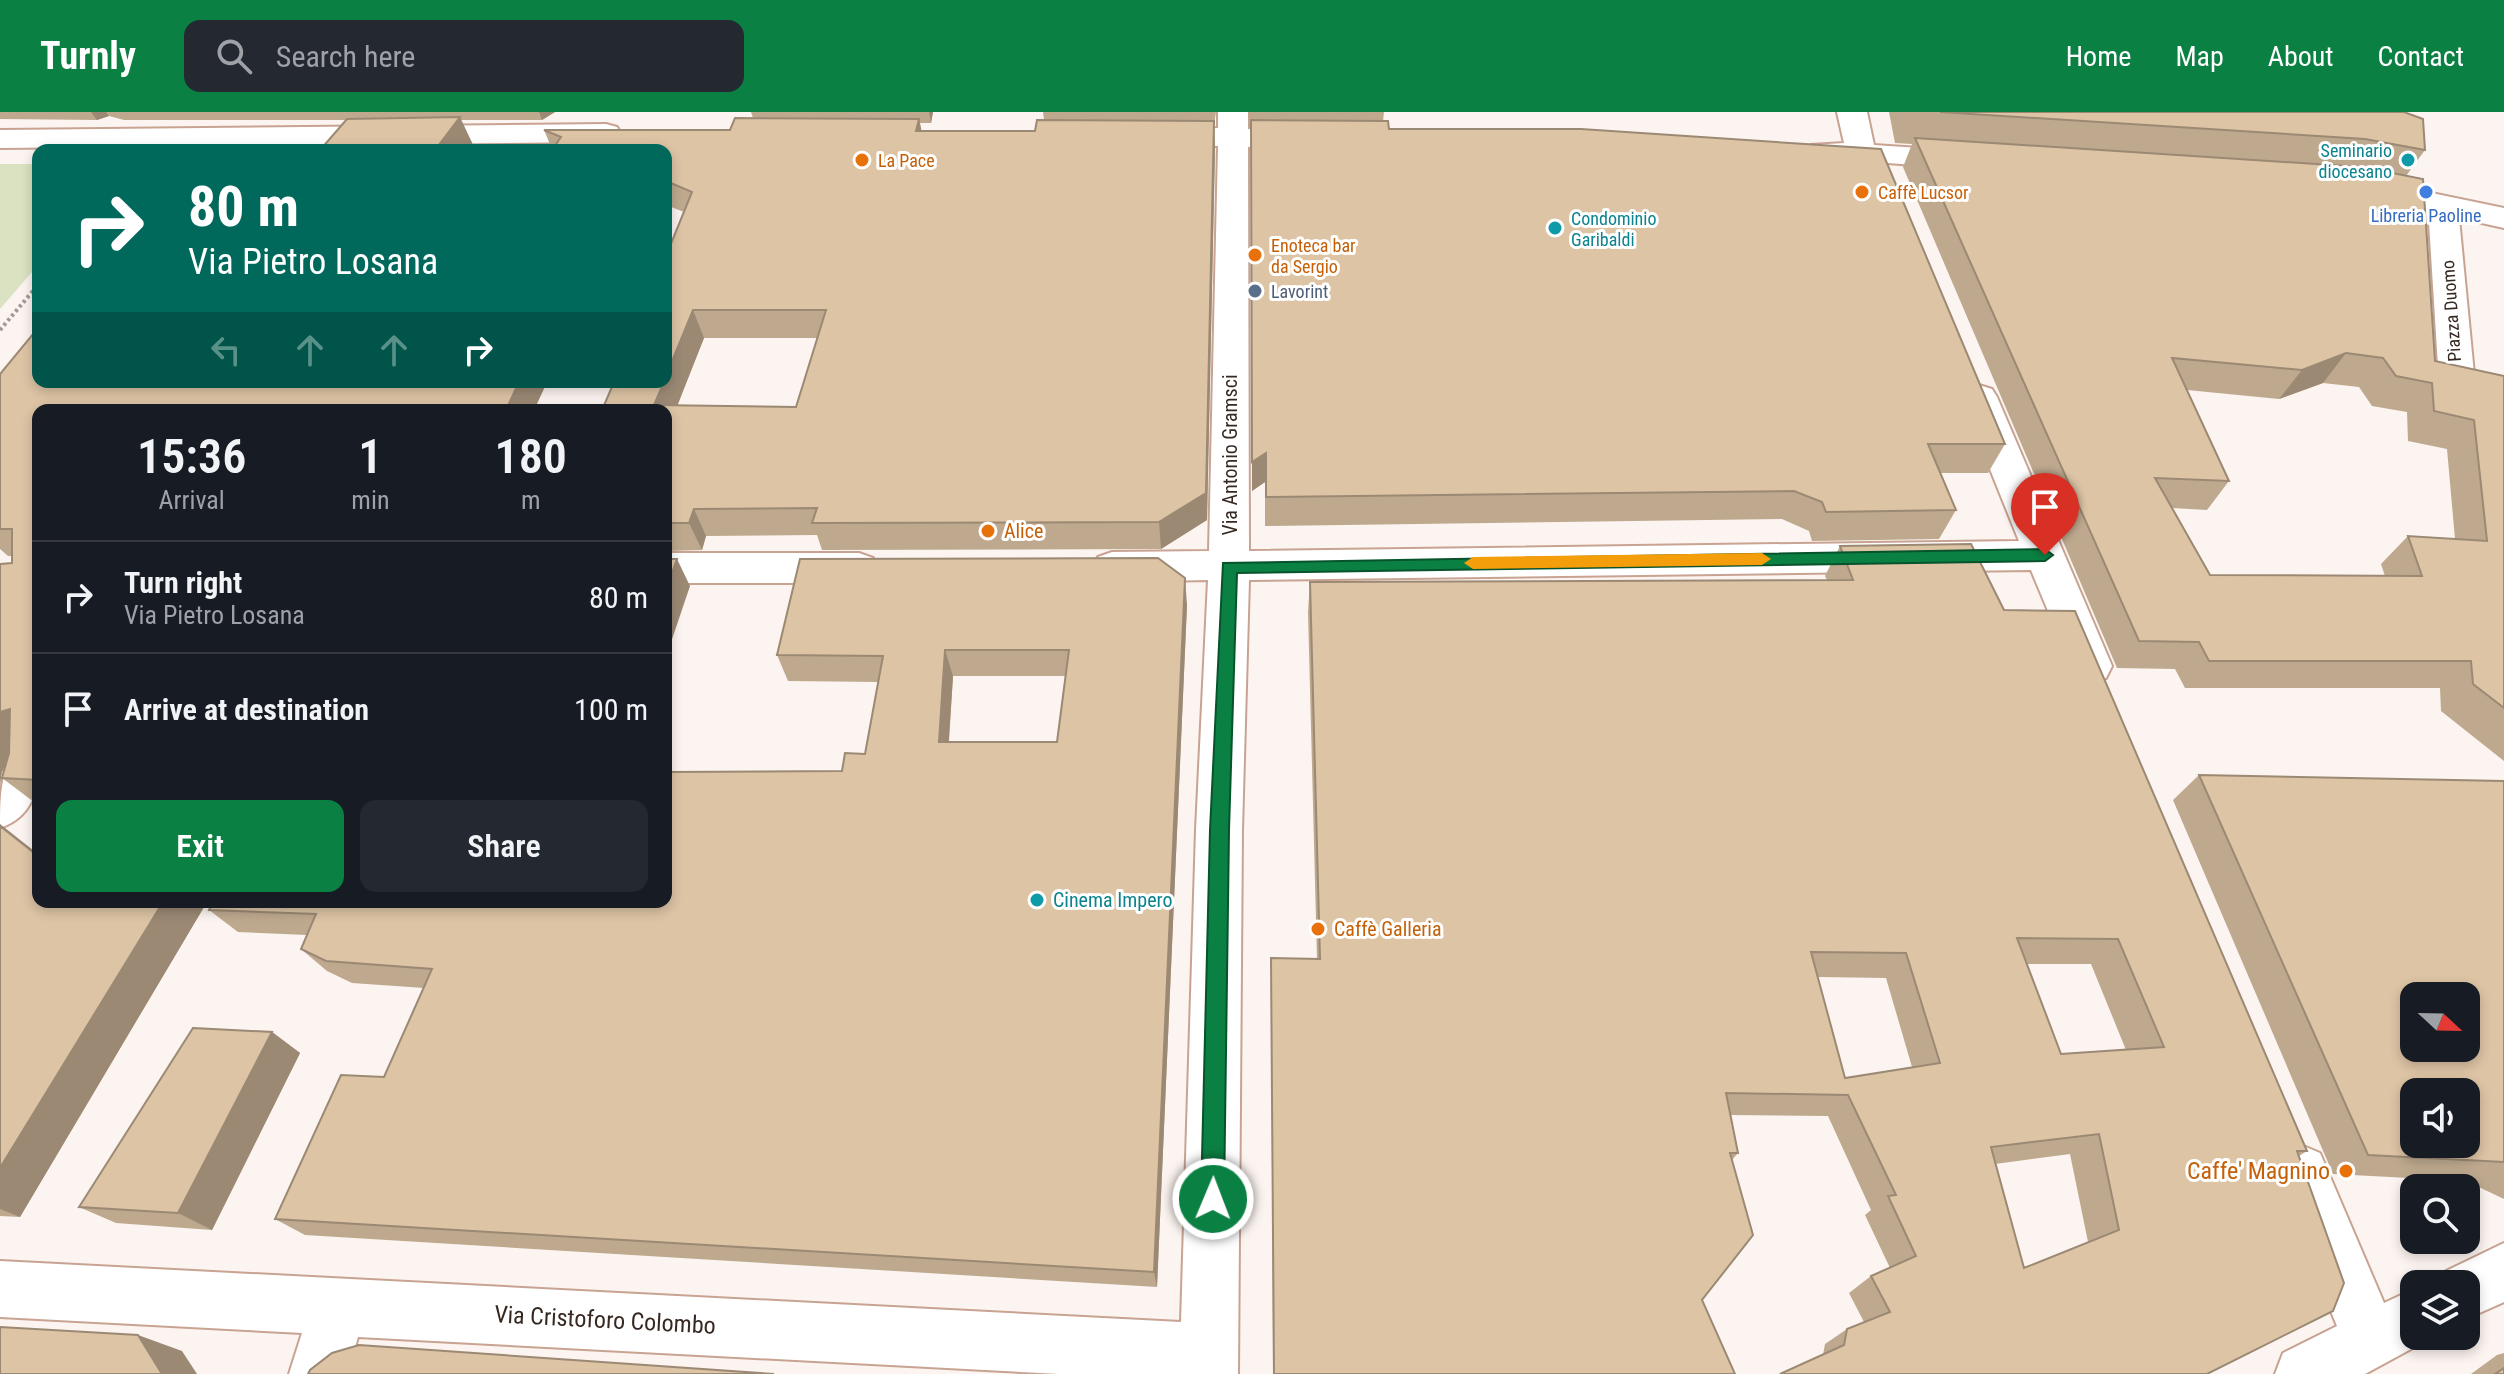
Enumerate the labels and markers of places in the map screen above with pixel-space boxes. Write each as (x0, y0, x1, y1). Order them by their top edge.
place label: Seminario diocesano (2319, 140, 2392, 182)
place label: La Pace (878, 150, 935, 171)
marker: La Pace (853, 151, 871, 169)
marker: Seminario diocesano (2399, 151, 2417, 169)
place label: Caffè Lucsor (1878, 182, 1969, 203)
marker: Caffè Lucsor (1853, 183, 1871, 201)
marker: Libreria Paoline (2417, 183, 2435, 201)
place label: Libreria Paoline (2371, 205, 2481, 226)
place label: Condominio Garibaldi (1571, 208, 1657, 250)
marker: Condominio Garibaldi (1546, 219, 1564, 237)
place label: Enoteca bar da Sergio (1271, 235, 1356, 277)
marker: Enoteca bar da Sergio (1246, 246, 1264, 264)
place label: Lavorint (1271, 281, 1328, 302)
marker: Lavorint (1246, 282, 1264, 300)
pin (2011, 473, 2079, 555)
place label: Alice (1004, 519, 1043, 543)
marker: Alice (979, 522, 997, 540)
place label: Cinema Impero (1053, 888, 1172, 912)
marker: Cinema Impero (1028, 891, 1046, 909)
place label: Caffè Galleria (1334, 917, 1442, 941)
marker: Caffè Galleria (1309, 920, 1327, 938)
place label: Caffe' Magnino (2187, 1157, 2330, 1185)
marker: Caffe' Magnino (2337, 1162, 2355, 1180)

